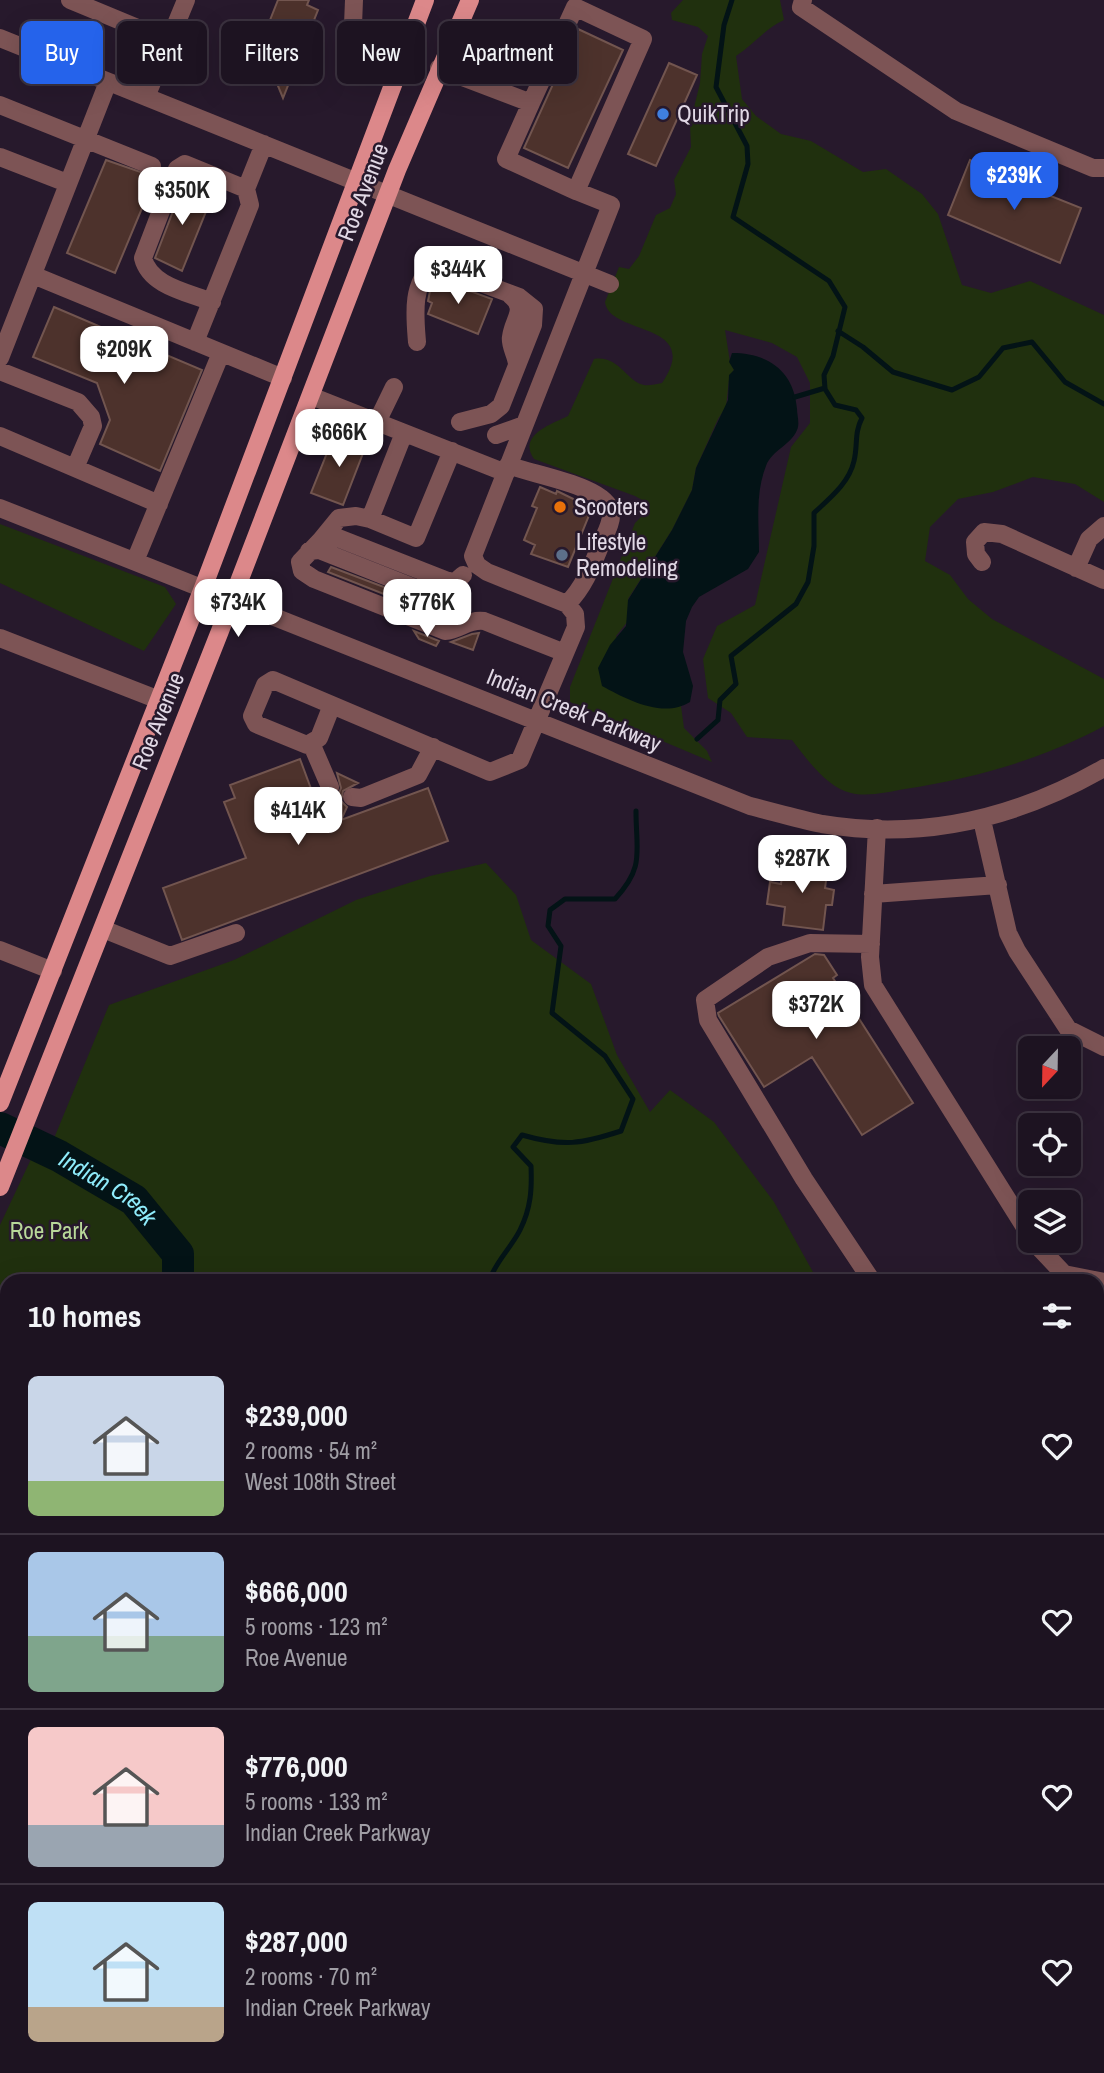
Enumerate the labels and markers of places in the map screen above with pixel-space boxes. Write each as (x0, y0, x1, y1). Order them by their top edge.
place label: QuikTrip (677, 98, 750, 129)
marker: QuikTrip (655, 106, 671, 122)
pin: $239K (965, 152, 1063, 212)
pin: $350K (133, 168, 231, 227)
pin: $344K (409, 246, 507, 306)
pin: $209K (75, 326, 173, 386)
pin: $666K (290, 410, 388, 469)
place label: Scooters (574, 491, 648, 522)
marker: Scooters (552, 499, 568, 515)
place label: Lifestyle Remodeling (576, 526, 678, 583)
marker: Lifestyle Remodeling (554, 547, 570, 563)
pin: $734K (189, 580, 287, 639)
pin: $776K (378, 580, 476, 639)
pin: $414K (249, 788, 347, 847)
pin: $287K (753, 836, 851, 895)
pin: $372K (767, 982, 865, 1041)

